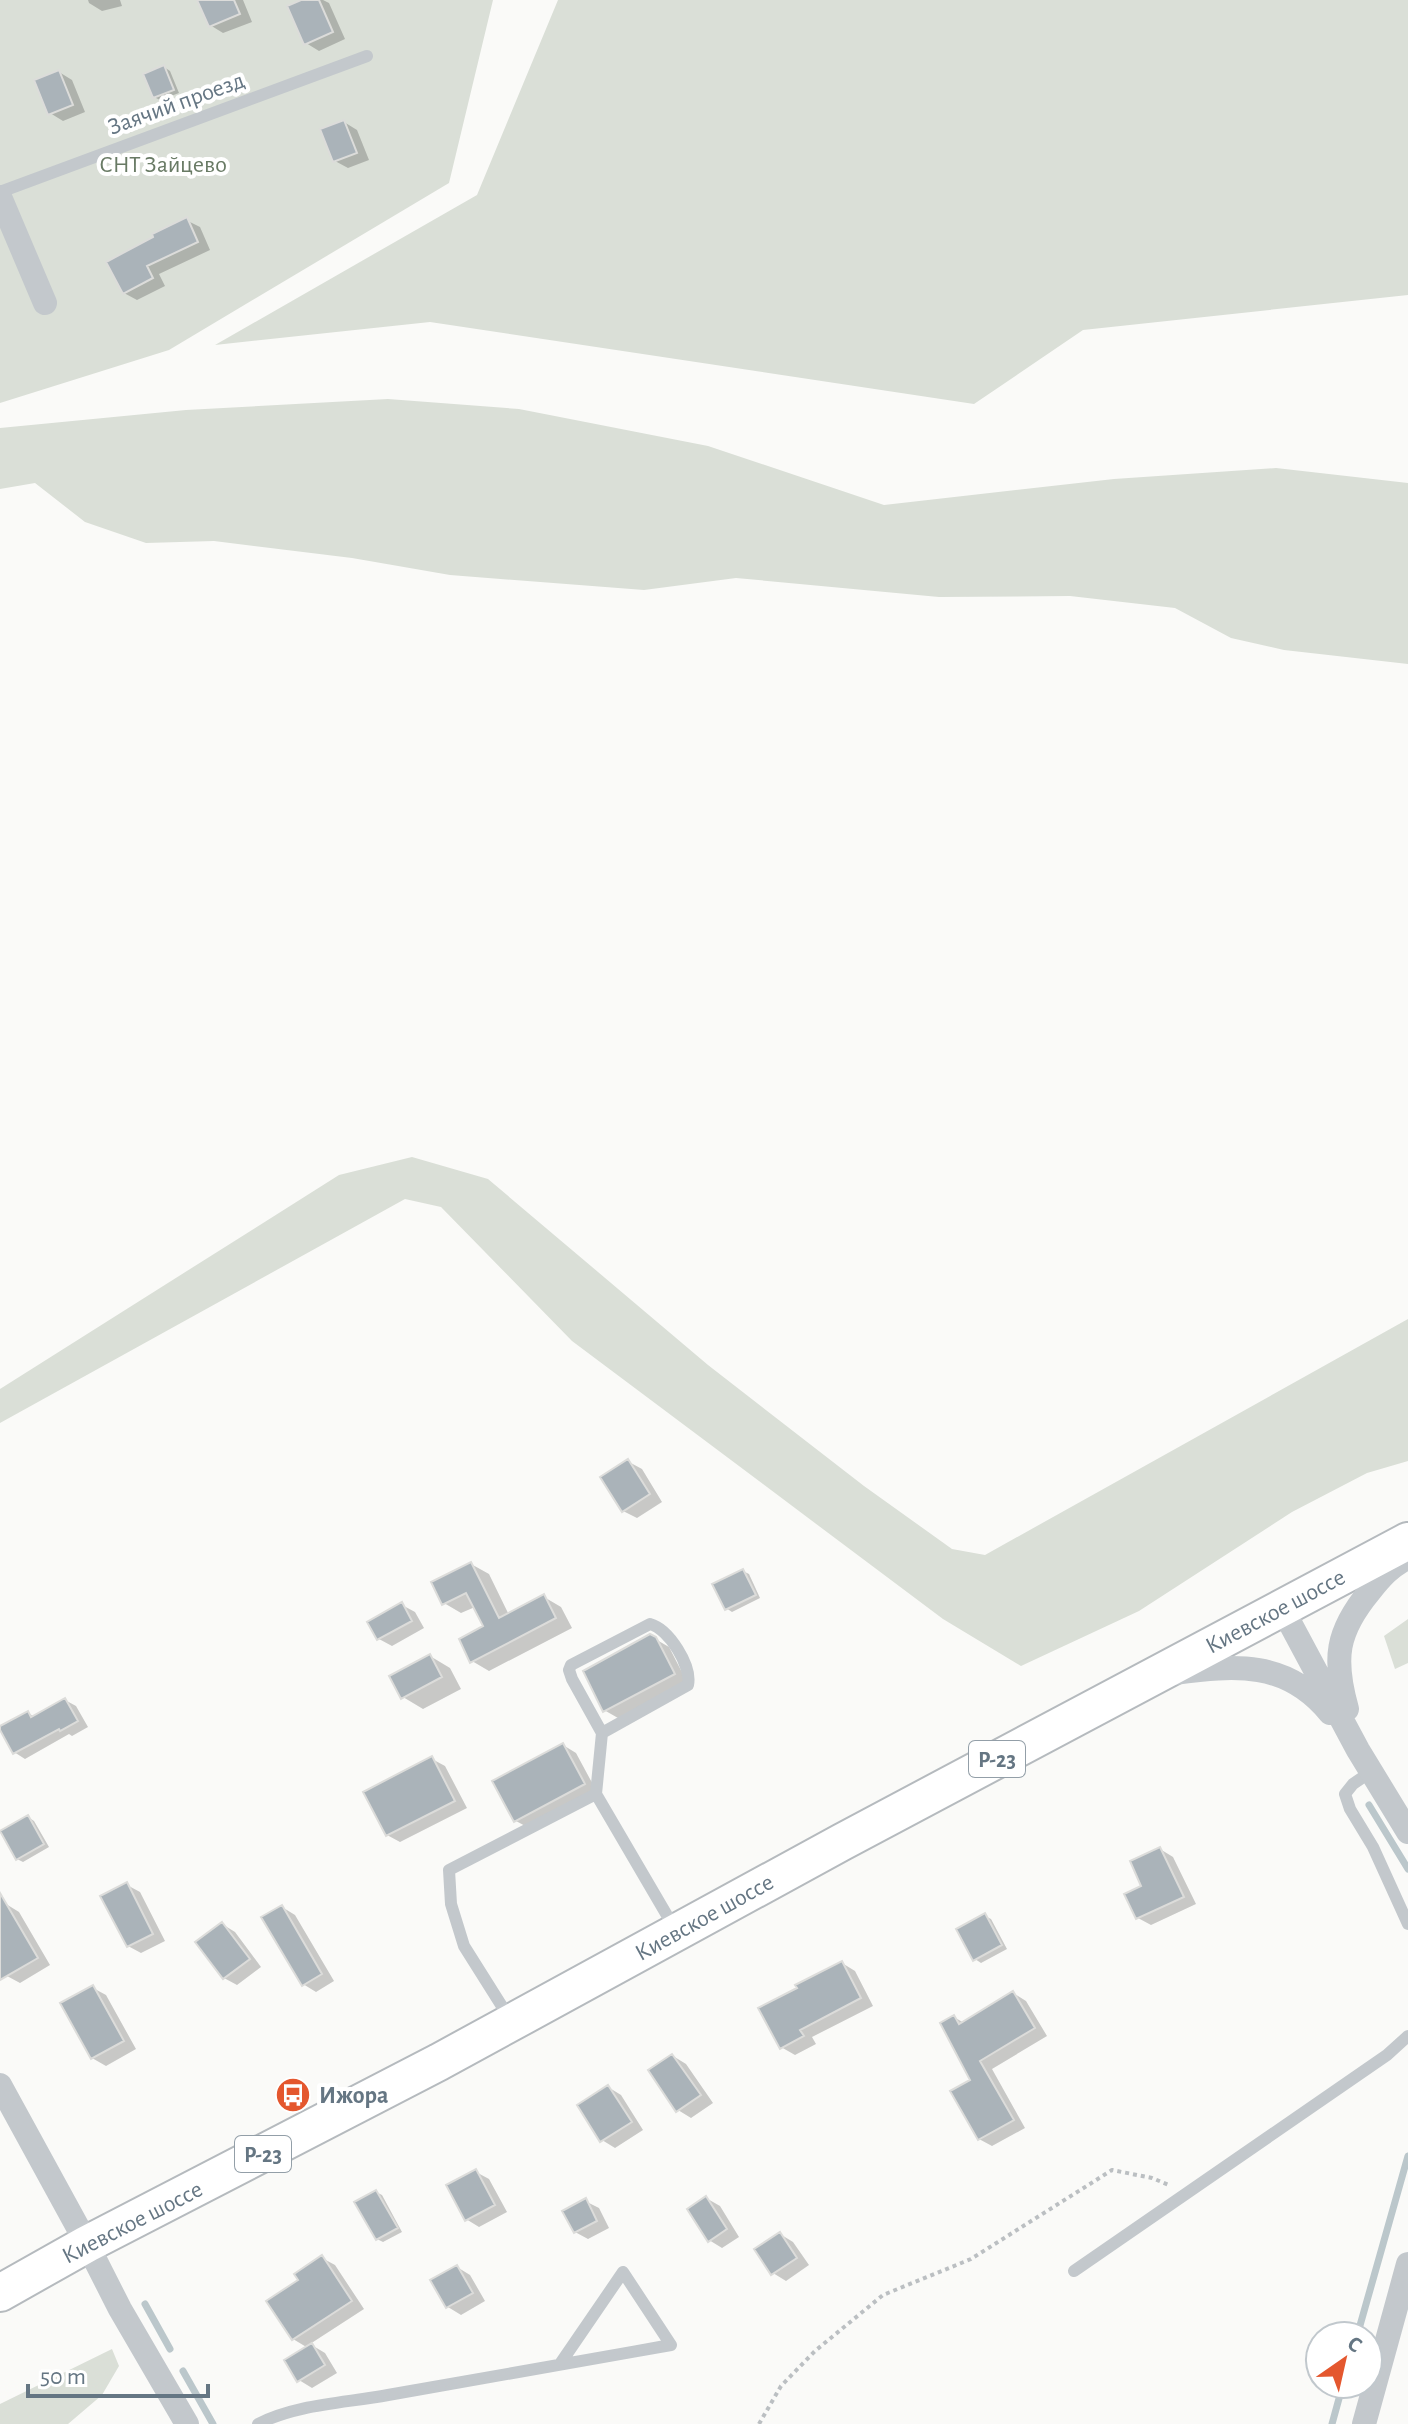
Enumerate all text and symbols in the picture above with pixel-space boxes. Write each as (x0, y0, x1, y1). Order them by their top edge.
street label: Заячий проезд (105, 68, 248, 140)
park label: СНТ Зайцево (99, 153, 227, 177)
street label: Киевское шоссе (1202, 1565, 1349, 1659)
road number: Р-23 (969, 1741, 1025, 1777)
street label: Киевское шоссе (631, 1870, 778, 1966)
bus stop icon: Ижора (274, 2076, 312, 2114)
place label: Ижора (319, 2084, 388, 2108)
road number: Р-23 (235, 2136, 291, 2172)
street label: Киевское шоссе (58, 2177, 207, 2269)
north arrow (1304, 2320, 1384, 2400)
text: С (1343, 2332, 1366, 2357)
scale bar (28, 2348, 208, 2398)
text: 50 m (40, 2365, 86, 2389)

